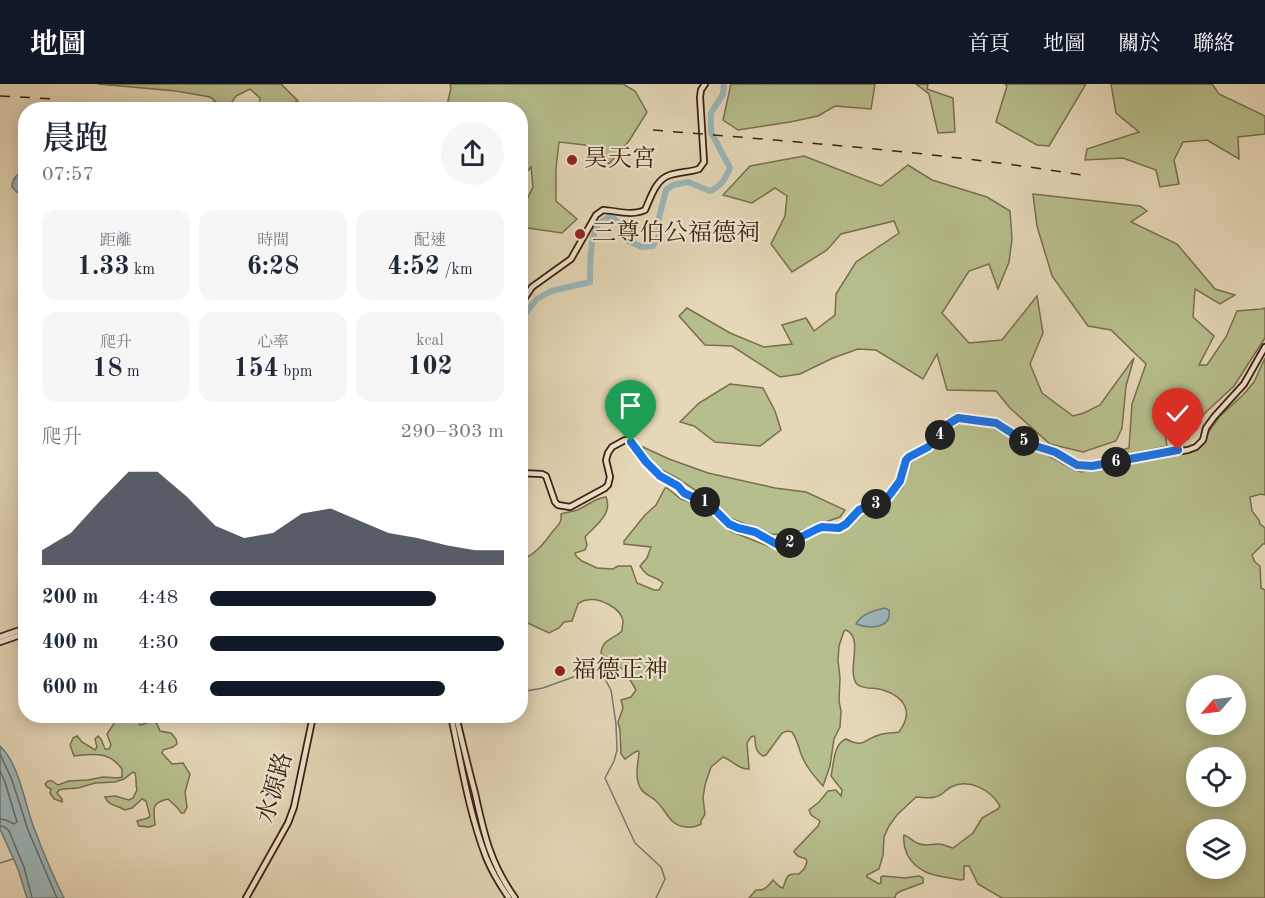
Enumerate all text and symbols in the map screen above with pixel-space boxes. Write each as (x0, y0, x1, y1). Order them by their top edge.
text: 地圖 (30, 32, 86, 60)
text: 首頁 (968, 34, 1010, 55)
text: 地圖 (1043, 34, 1085, 55)
text: 關於 (1118, 34, 1160, 55)
text: 聯絡 (1193, 34, 1235, 55)
button: share (441, 122, 504, 185)
text: 晨跑 (42, 124, 108, 157)
place label: 昊天宮 (584, 145, 656, 172)
marker: 昊天宮 (565, 153, 579, 167)
text: 07:57 (42, 165, 94, 185)
place label: 三尊伯公福德祠 (592, 219, 760, 246)
marker: 三尊伯公福德祠 (573, 227, 587, 241)
text: 距離 (100, 233, 132, 249)
text: 時間 (257, 233, 289, 249)
text: 配速 (414, 233, 446, 249)
text: 1.33 (77, 254, 130, 280)
text: 6:28 (247, 254, 299, 280)
text: 4:52 (387, 254, 440, 280)
text: km (130, 262, 155, 278)
text: /km (440, 262, 473, 278)
text: kcal (416, 333, 444, 349)
text: 爬升 (100, 335, 132, 351)
text: 心率 (257, 335, 289, 351)
text: 102 (407, 354, 453, 380)
text: 18 (92, 356, 122, 382)
text: 154 (234, 356, 279, 382)
text: m (122, 364, 140, 380)
text: bpm (279, 364, 312, 380)
pin (605, 380, 656, 442)
pin (1152, 388, 1203, 450)
icon: arrive (614, 389, 647, 422)
icon: check (1161, 397, 1194, 430)
pin: 4 (925, 420, 955, 450)
text: 290–303 m (401, 422, 504, 442)
pin: 5 (1009, 426, 1039, 456)
text: 4 (935, 427, 945, 443)
text: 爬升 (42, 428, 82, 448)
text: 5 (1019, 433, 1029, 449)
pin: 6 (1101, 447, 1131, 477)
text: 6 (1111, 454, 1121, 470)
pin: 1 (690, 487, 720, 517)
pin: 3 (861, 489, 891, 519)
text: 1 (700, 494, 710, 510)
text: 3 (871, 496, 881, 512)
pin: 2 (775, 528, 805, 558)
text: 2 (785, 535, 795, 551)
text: 200 m (42, 588, 98, 608)
text: 4:48 (138, 588, 178, 608)
text: 400 m (42, 633, 98, 653)
text: 4:30 (138, 633, 178, 653)
place label: 福德正神 (572, 656, 668, 683)
marker: 福德正神 (553, 664, 567, 678)
north arrow (1186, 675, 1246, 735)
map controls (1186, 675, 1246, 879)
text: 600 m (42, 678, 98, 698)
text: 4:46 (138, 678, 178, 698)
button: locate (1186, 747, 1246, 807)
street label: 水源路 (252, 749, 297, 826)
button: layers (1186, 819, 1246, 879)

